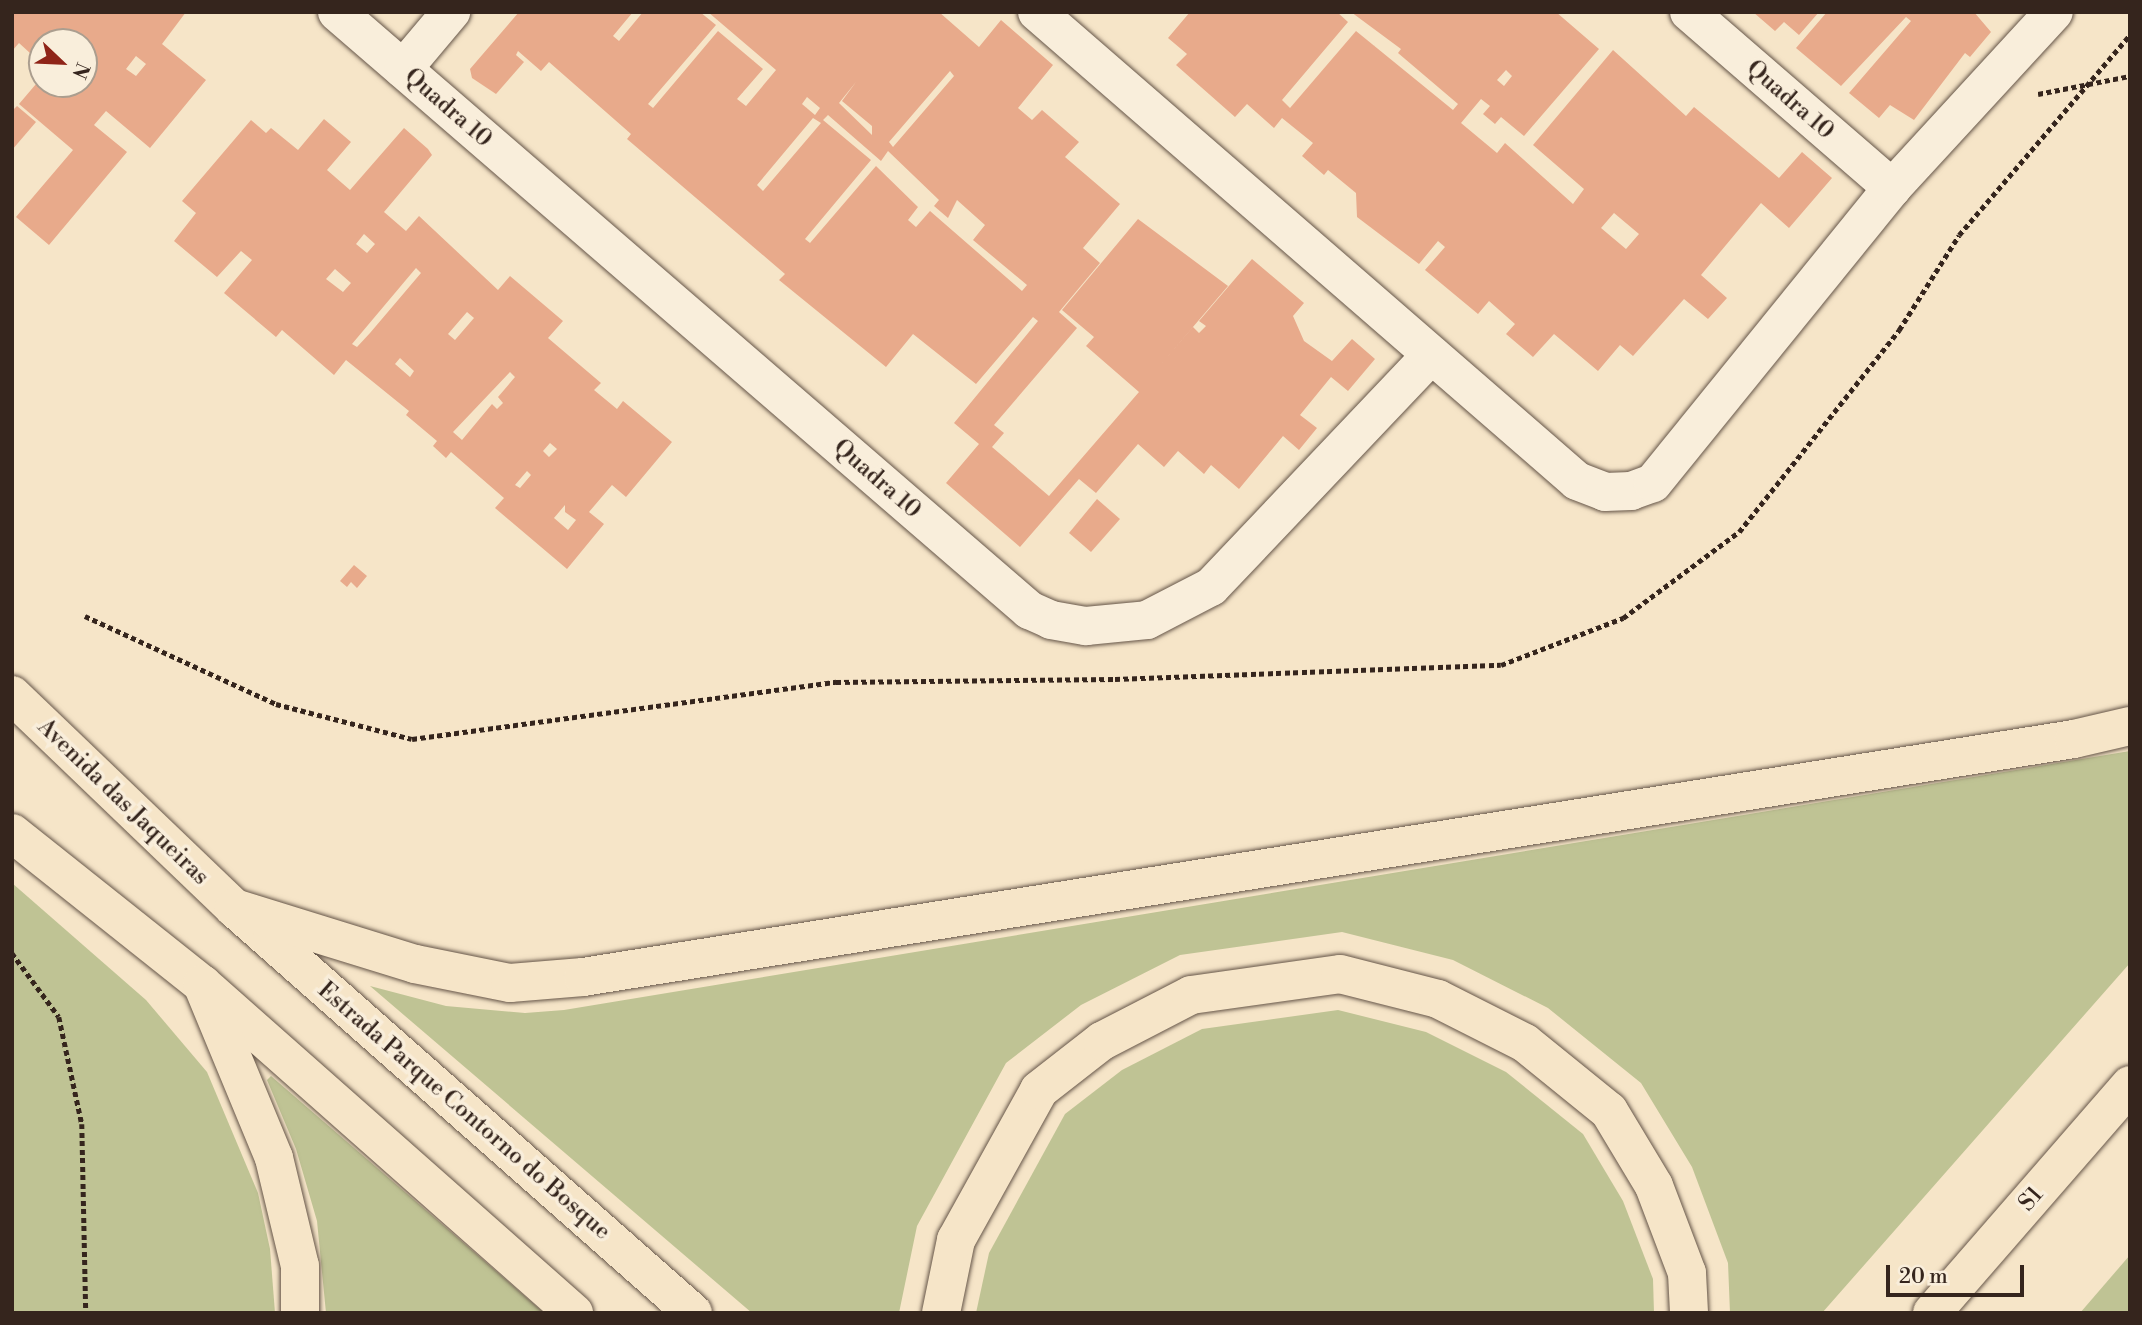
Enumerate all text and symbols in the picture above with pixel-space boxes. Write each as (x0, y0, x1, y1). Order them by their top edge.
north arrow (28, 28, 98, 98)
street label: Quadra 10 (1741, 55, 1839, 145)
text: N (67, 59, 94, 82)
street label: Quadra 10 (399, 63, 497, 153)
street label: Quadra 10 (828, 434, 926, 524)
street label: Avenida das Jaqueiras (32, 713, 214, 891)
street label: Estrada Parque Contorno do Bosque (312, 976, 616, 1246)
street label: S1 (2013, 1181, 2049, 1217)
scale bar (1890, 1252, 2028, 1296)
text: 20 m (1899, 1264, 1948, 1290)

